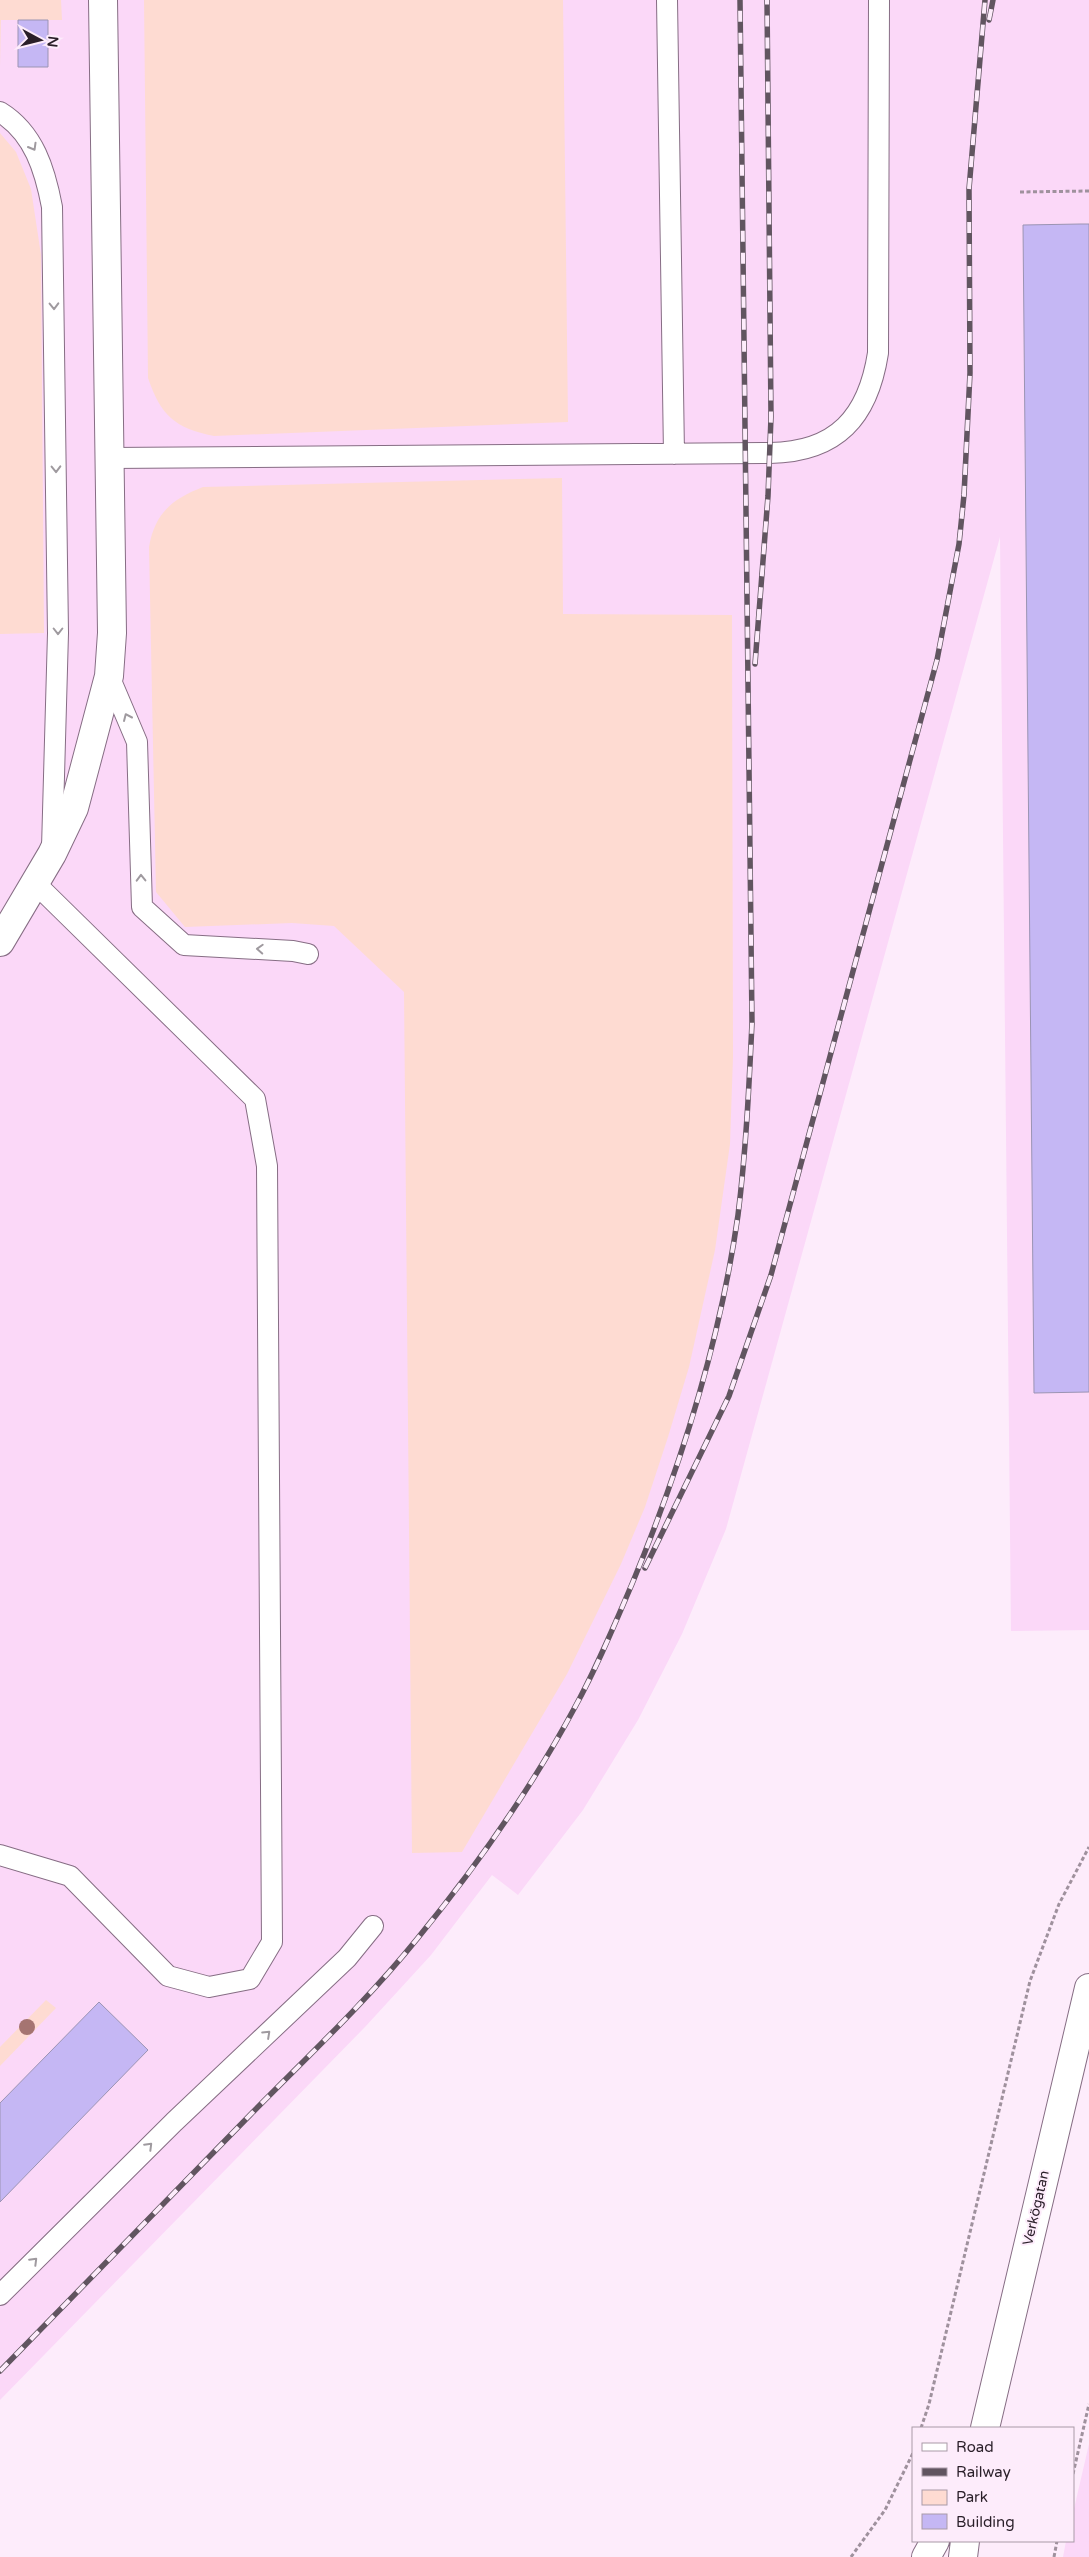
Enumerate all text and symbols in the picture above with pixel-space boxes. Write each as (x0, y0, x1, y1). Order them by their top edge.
north arrow (15, 15, 65, 65)
text: N (43, 35, 62, 48)
one-way arrow (26, 142, 36, 151)
one-way arrow (49, 302, 59, 310)
one-way arrow (50, 465, 61, 473)
one-way arrow (53, 628, 63, 635)
one-way arrow (122, 713, 133, 722)
one-way arrow (136, 873, 146, 881)
one-way arrow (256, 944, 264, 954)
one-way arrow (261, 2031, 270, 2040)
one-way arrow (144, 2143, 153, 2152)
street label: Verkögatan (1019, 2169, 1053, 2247)
one-way arrow (29, 2258, 38, 2267)
legend (912, 2427, 1074, 2542)
text: Road (956, 2438, 994, 2456)
text: Railway (956, 2463, 1011, 2481)
text: Park (956, 2488, 988, 2506)
text: Building (956, 2513, 1015, 2531)

